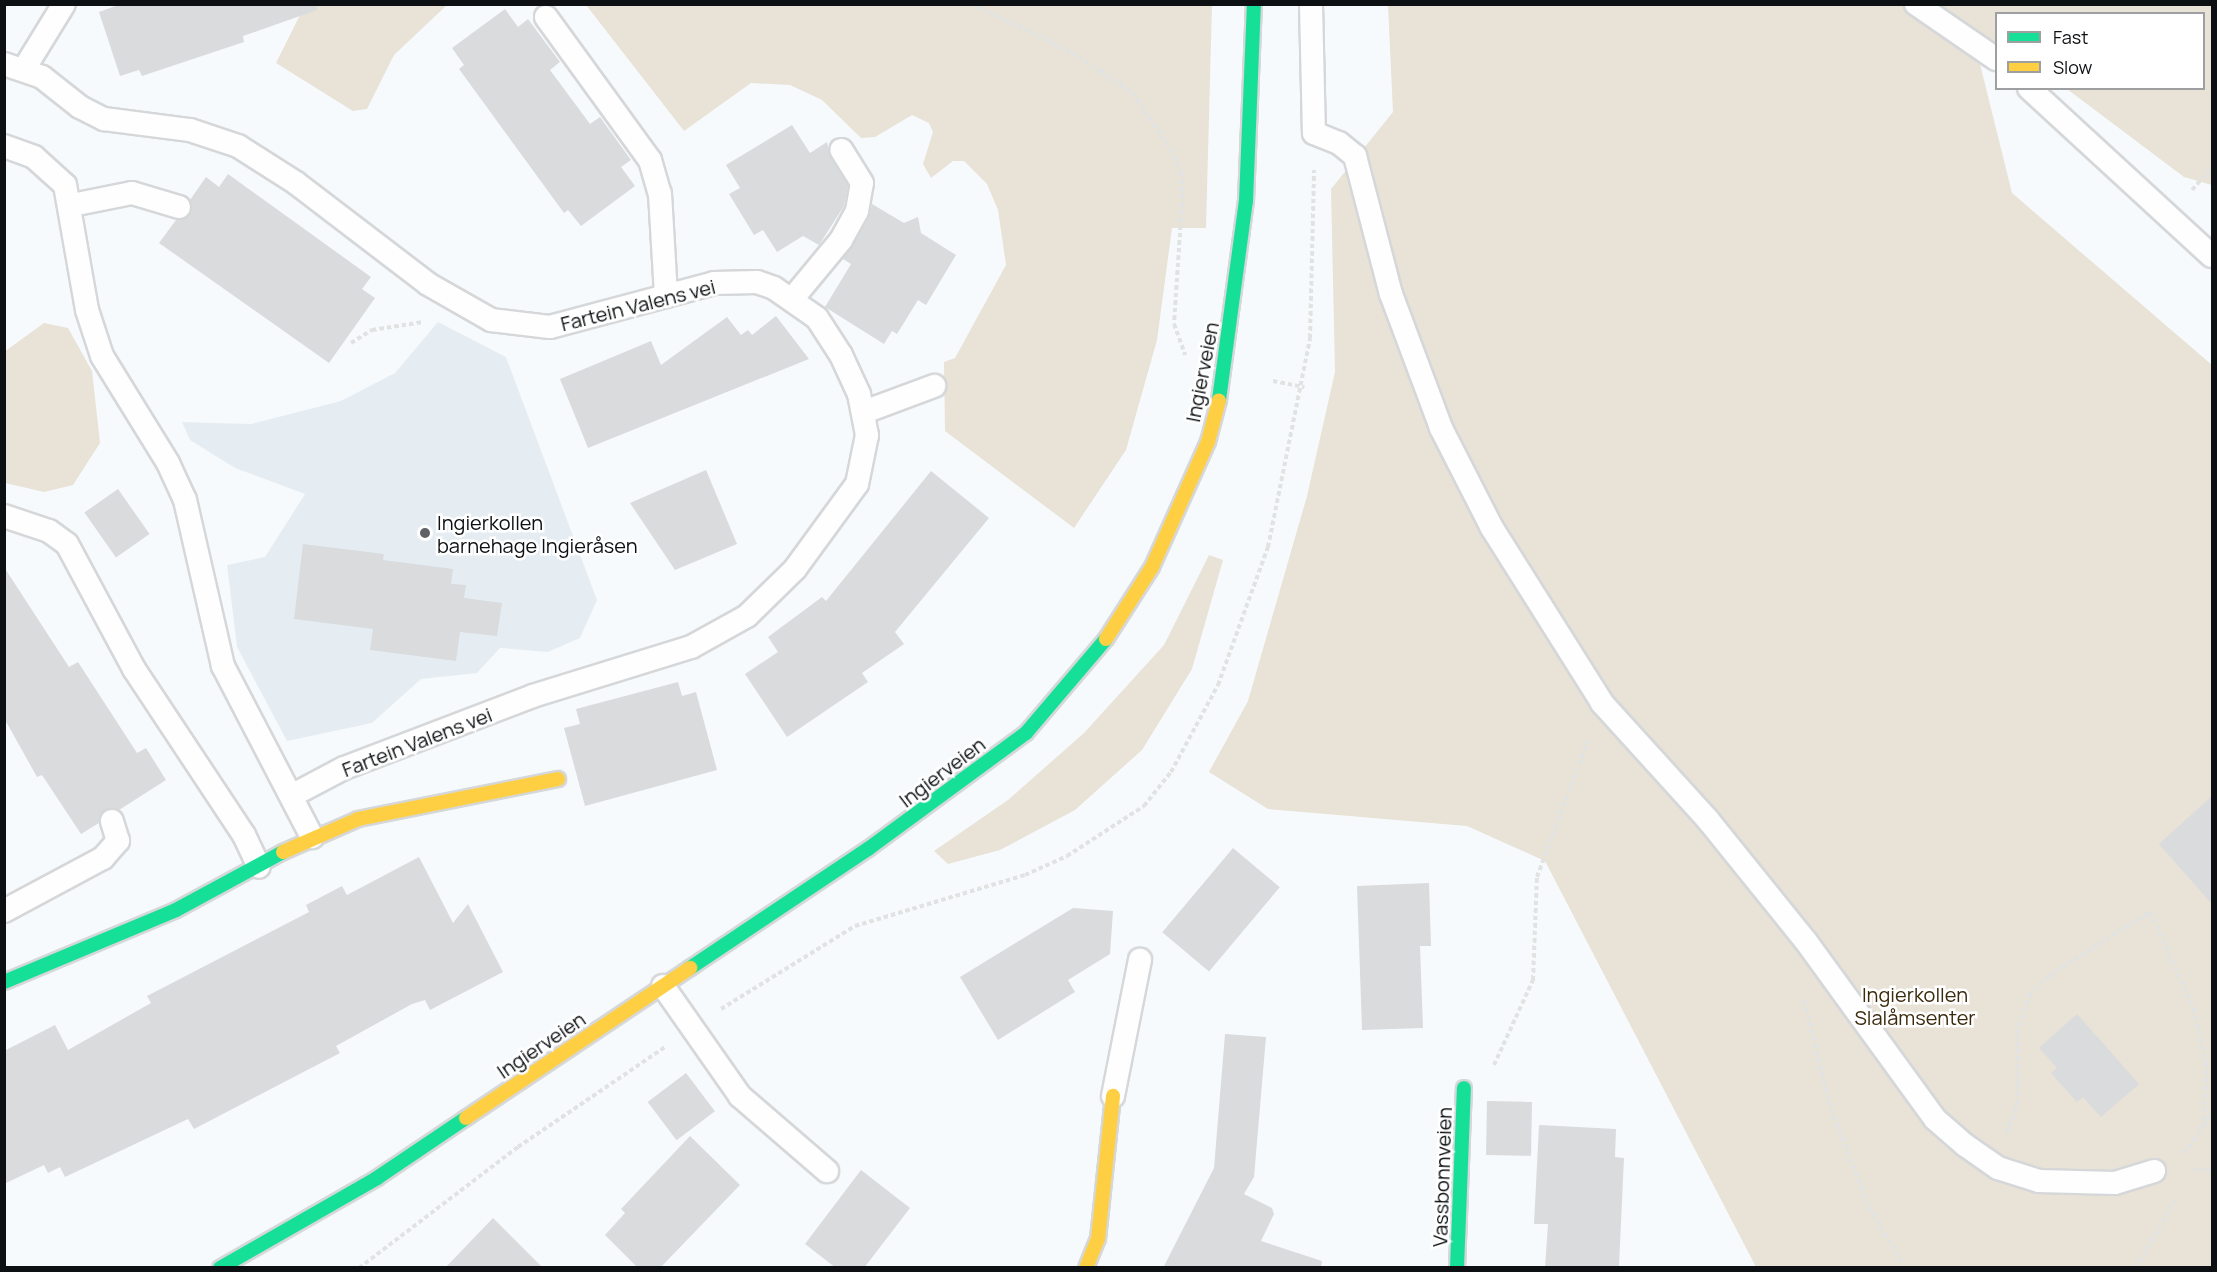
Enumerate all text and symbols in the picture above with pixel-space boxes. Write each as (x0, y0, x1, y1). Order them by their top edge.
legend (1995, 12, 2205, 90)
text: Fast (2053, 25, 2088, 49)
text: Slow (2053, 55, 2092, 79)
street label: Fartein Valens vei (558, 274, 718, 336)
street label: Ingierveien (1181, 320, 1223, 424)
place label: Ingierkollen barnehage Ingieråsen (437, 510, 638, 557)
marker: Ingierkollen barnehage Ingieråsen (418, 526, 432, 540)
street label: Fartein Valens vei (339, 702, 495, 782)
street label: Ingierveien (894, 732, 990, 812)
park label: Ingierkollen Slalåmsenter (1854, 982, 1976, 1029)
street label: Ingierveien (492, 1007, 590, 1083)
street label: Vassbonnveien (1428, 1107, 1456, 1247)

